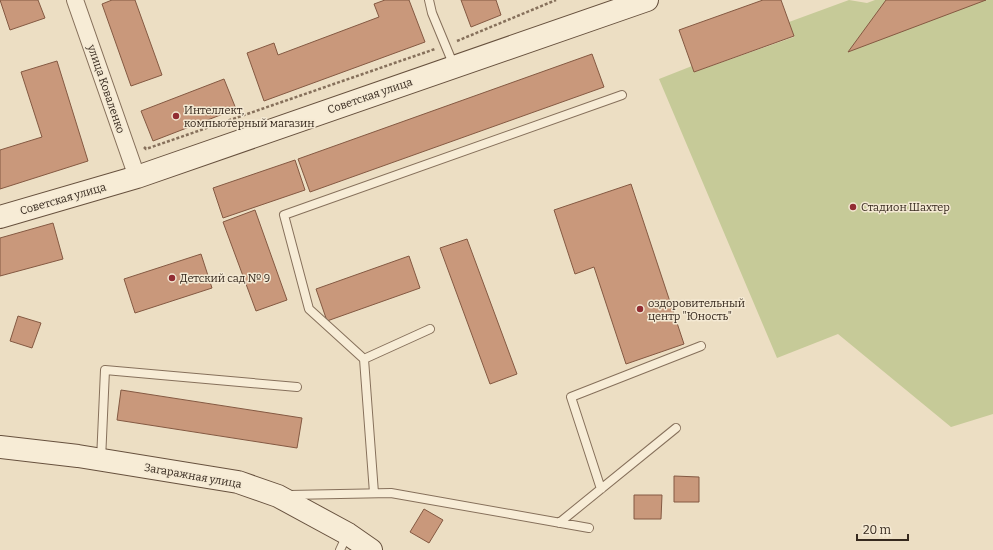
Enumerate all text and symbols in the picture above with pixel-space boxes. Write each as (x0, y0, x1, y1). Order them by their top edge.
street label: улица Коваленко (84, 42, 127, 135)
street label: Советская улица (326, 75, 414, 117)
place label: Интеллект, компьютерный магазин (184, 104, 315, 130)
marker: Интеллект, компьютерный магазин (171, 111, 181, 121)
street label: Советская улица (18, 180, 108, 218)
place label: Стадион Шахтер (861, 201, 950, 214)
marker: Стадион Шахтер (848, 202, 858, 212)
place label: Детский сад № 9 (180, 272, 270, 285)
marker: Детский сад № 9 (167, 273, 177, 283)
place label: оздоровительный центр "Юность" (648, 297, 745, 323)
marker: оздоровительный центр "Юность" (635, 304, 645, 314)
street label: Загаражная улица (143, 461, 243, 491)
scale bar (857, 516, 908, 542)
text: 20 m (863, 523, 892, 537)

